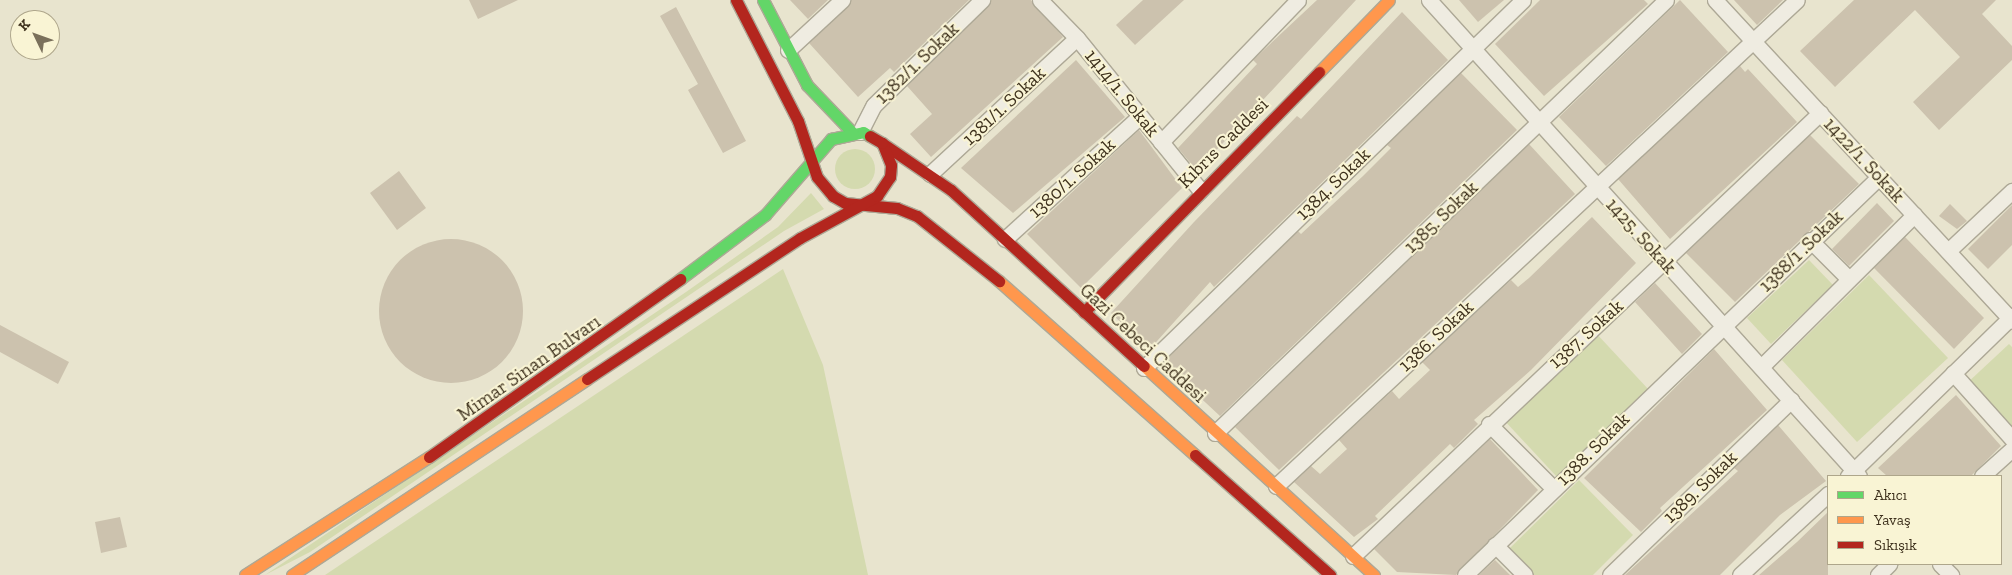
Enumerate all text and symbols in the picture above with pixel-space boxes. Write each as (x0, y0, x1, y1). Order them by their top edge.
north arrow (10, 10, 60, 60)
text: K (15, 16, 34, 34)
street label: 1382/1. Sokak (870, 17, 964, 109)
street label: 1414/1. Sokak (1080, 45, 1164, 141)
street label: 1381/1. Sokak (958, 62, 1050, 150)
street label: Kıbrıs Caddesi (1173, 93, 1273, 193)
street label: 1422/1. Sokak (1819, 113, 1909, 207)
street label: 1380/1. Sokak (1024, 133, 1120, 223)
street label: 1384. Sokak (1291, 143, 1375, 225)
street label: 1385. Sokak (1399, 176, 1483, 258)
street label: 1425. Sokak (1601, 193, 1681, 279)
street label: 1388/1 .Sokak (1754, 205, 1848, 297)
street label: Gazi Cebeci Caddesi (1075, 279, 1211, 407)
street label: 1387. Sokak (1544, 295, 1628, 373)
street label: 1386. Sokak (1394, 296, 1478, 376)
street label: Mimar Sinan Bulvarı (453, 310, 605, 426)
street label: 1388. Sokak (1552, 408, 1634, 490)
street label: 1389. Sokak (1658, 446, 1742, 528)
legend (1827, 475, 2002, 565)
text: Akıcı (1874, 486, 1907, 504)
text: Yavaş (1874, 511, 1911, 529)
text: Sıkışık (1874, 536, 1917, 554)

